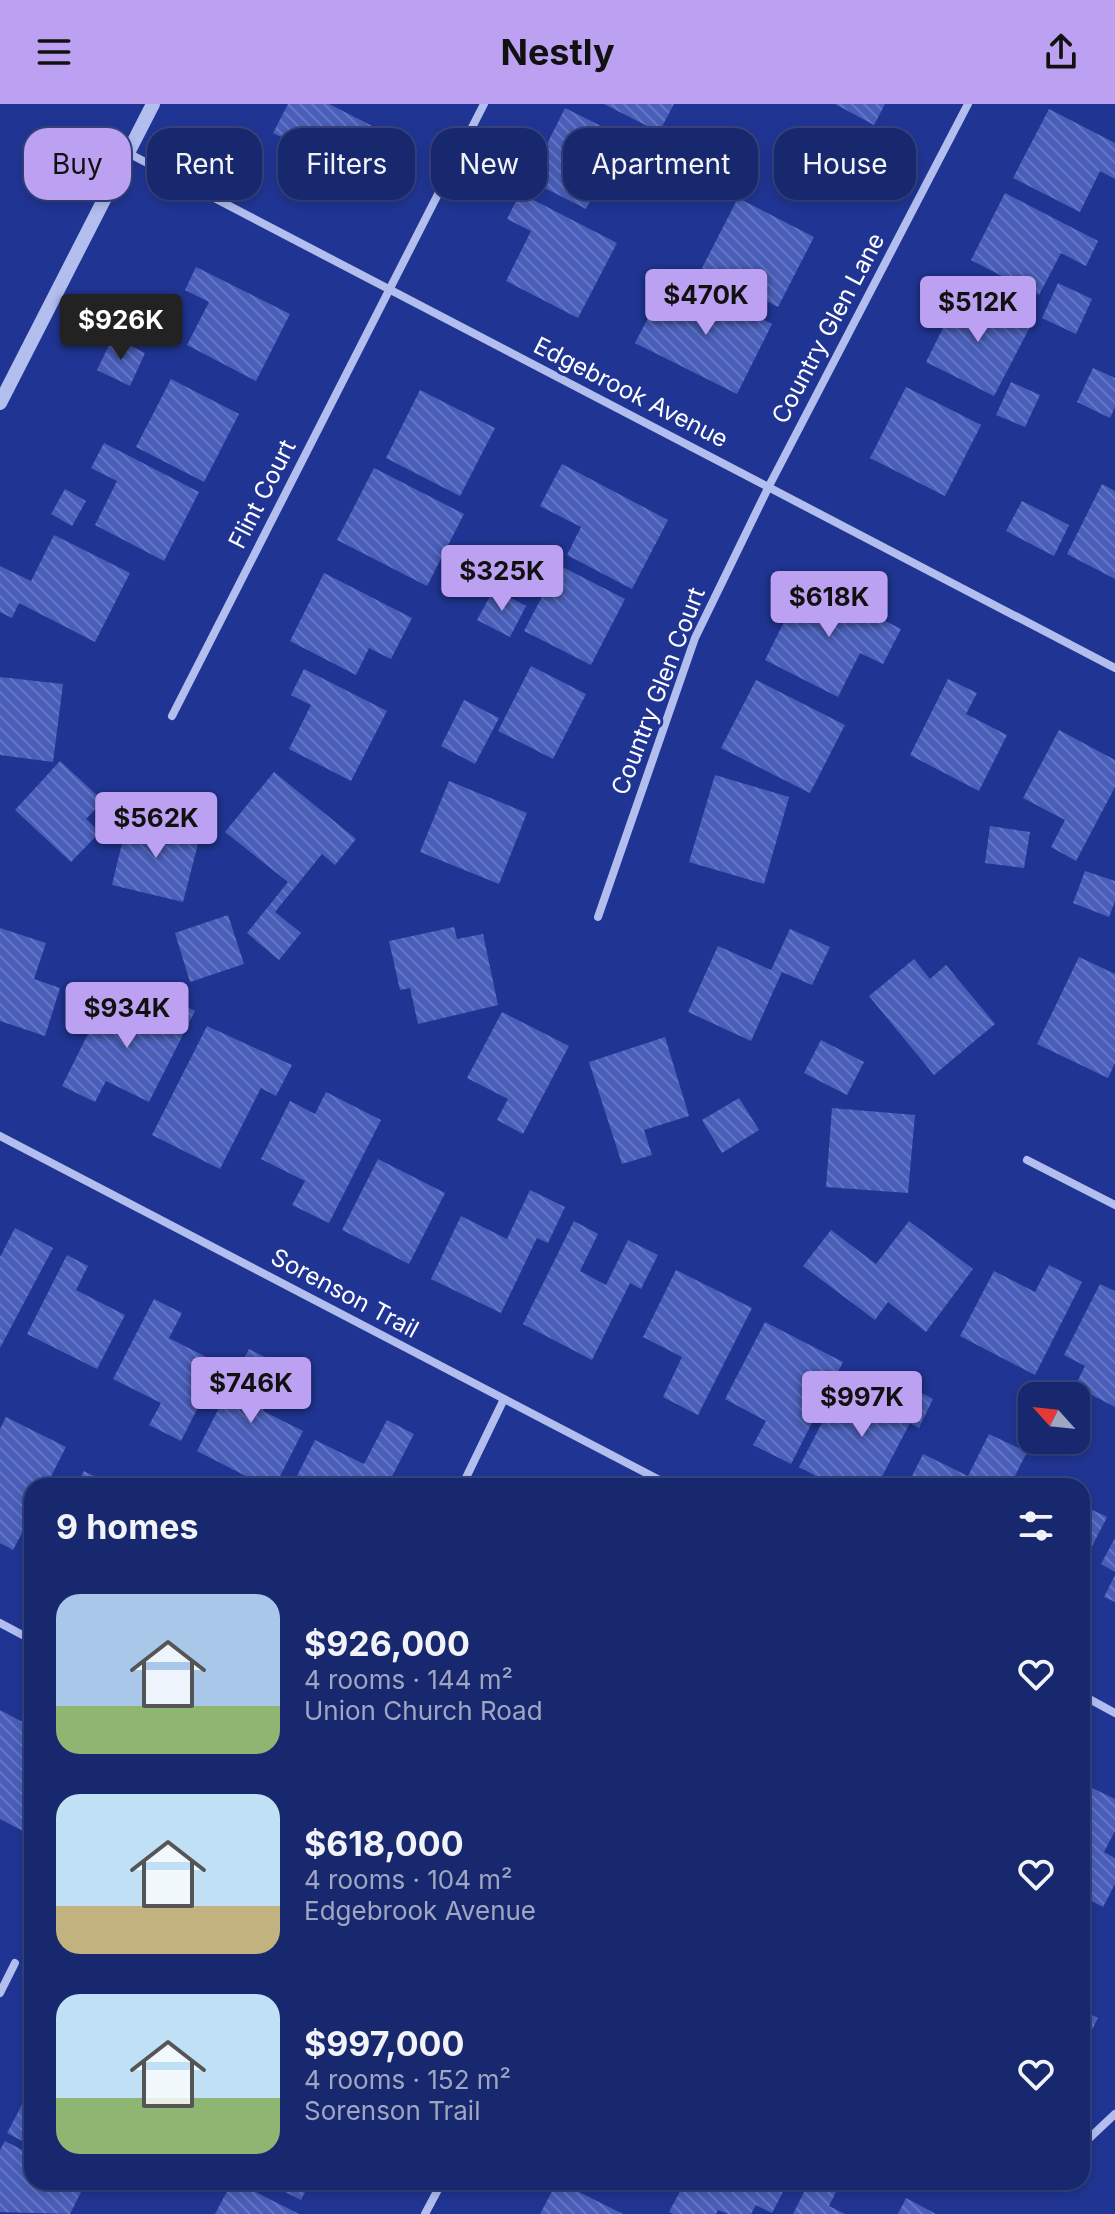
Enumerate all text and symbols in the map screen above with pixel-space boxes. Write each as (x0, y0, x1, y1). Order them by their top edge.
icon: menu (32, 30, 76, 74)
text: Nestly (500, 30, 615, 74)
icon: share (1039, 30, 1083, 74)
chip: Buy (24, 128, 131, 200)
chip: Rent (147, 128, 262, 200)
chip: Filters (278, 128, 415, 200)
chip: New (431, 128, 547, 200)
chip: Apartment (563, 128, 758, 200)
chip: House (774, 128, 916, 200)
street label: Country Glen Lane (766, 228, 890, 428)
pin: $470K (650, 269, 762, 337)
pin: $512K (922, 276, 1034, 344)
text: $470K (663, 279, 749, 310)
text: $512K (938, 286, 1018, 317)
pin: $926K (65, 294, 177, 362)
text: $926K (78, 304, 164, 335)
street label: Edgebrook Avenue (529, 330, 733, 454)
street label: Flint Court (222, 435, 302, 553)
pin: $325K (446, 545, 558, 613)
text: $325K (459, 555, 545, 586)
pin: $618K (773, 571, 885, 639)
text: $618K (789, 581, 869, 612)
street label: Country Glen Court (605, 583, 711, 799)
pin: $562K (100, 792, 212, 860)
text: $562K (113, 802, 199, 833)
pin: $934K (71, 982, 183, 1050)
text: $934K (84, 992, 170, 1023)
street label: Sorenson Trail (266, 1242, 424, 1344)
pin: $746K (195, 1357, 307, 1425)
text: $746K (209, 1367, 293, 1398)
pin: $997K (806, 1371, 918, 1439)
text: $997K (820, 1381, 904, 1412)
north arrow (1018, 1382, 1090, 1454)
map controls (1018, 1382, 1090, 1454)
icon: filters (1014, 1504, 1058, 1548)
text: 9 homes (56, 1506, 198, 1547)
text: $926,000 (304, 1623, 470, 1664)
icon: home (120, 1626, 216, 1722)
icon: heart (1014, 1652, 1058, 1696)
text: 4 rooms · 144 m² (304, 1664, 513, 1695)
text: Union Church Road (304, 1695, 543, 1726)
text: $618,000 (304, 1823, 464, 1864)
icon: home (120, 1826, 216, 1922)
icon: heart (1014, 1852, 1058, 1896)
text: 4 rooms · 104 m² (304, 1864, 513, 1895)
text: Edgebrook Avenue (304, 1895, 536, 1926)
text: $997,000 (304, 2023, 464, 2064)
icon: home (120, 2026, 216, 2122)
icon: heart (1014, 2052, 1058, 2096)
text: 4 rooms · 152 m² (304, 2064, 511, 2095)
text: Sorenson Trail (304, 2095, 480, 2126)

